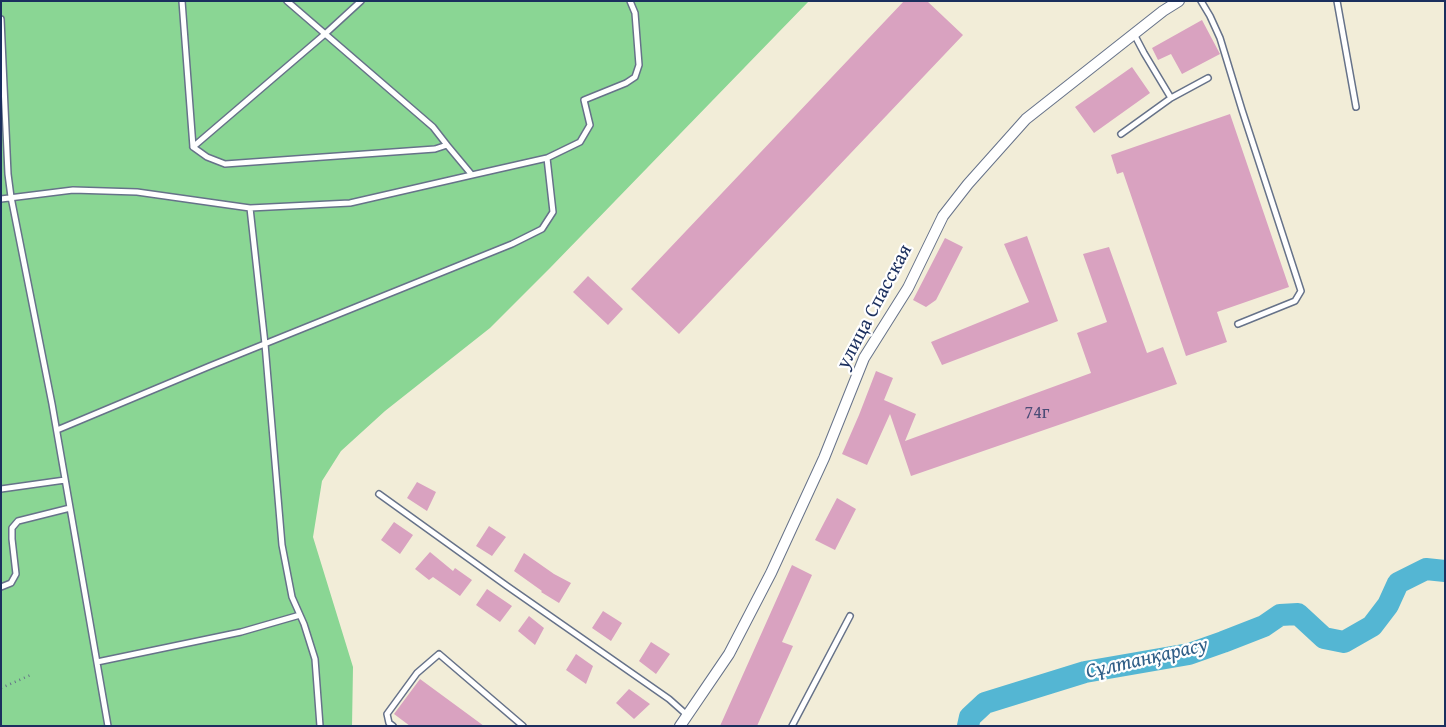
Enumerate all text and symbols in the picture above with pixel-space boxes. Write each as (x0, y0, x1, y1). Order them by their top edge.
street label: улица Спасская (832, 240, 918, 374)
house number: 74г (1025, 402, 1049, 424)
water label: Сұлтанқарасу (1084, 633, 1210, 685)

